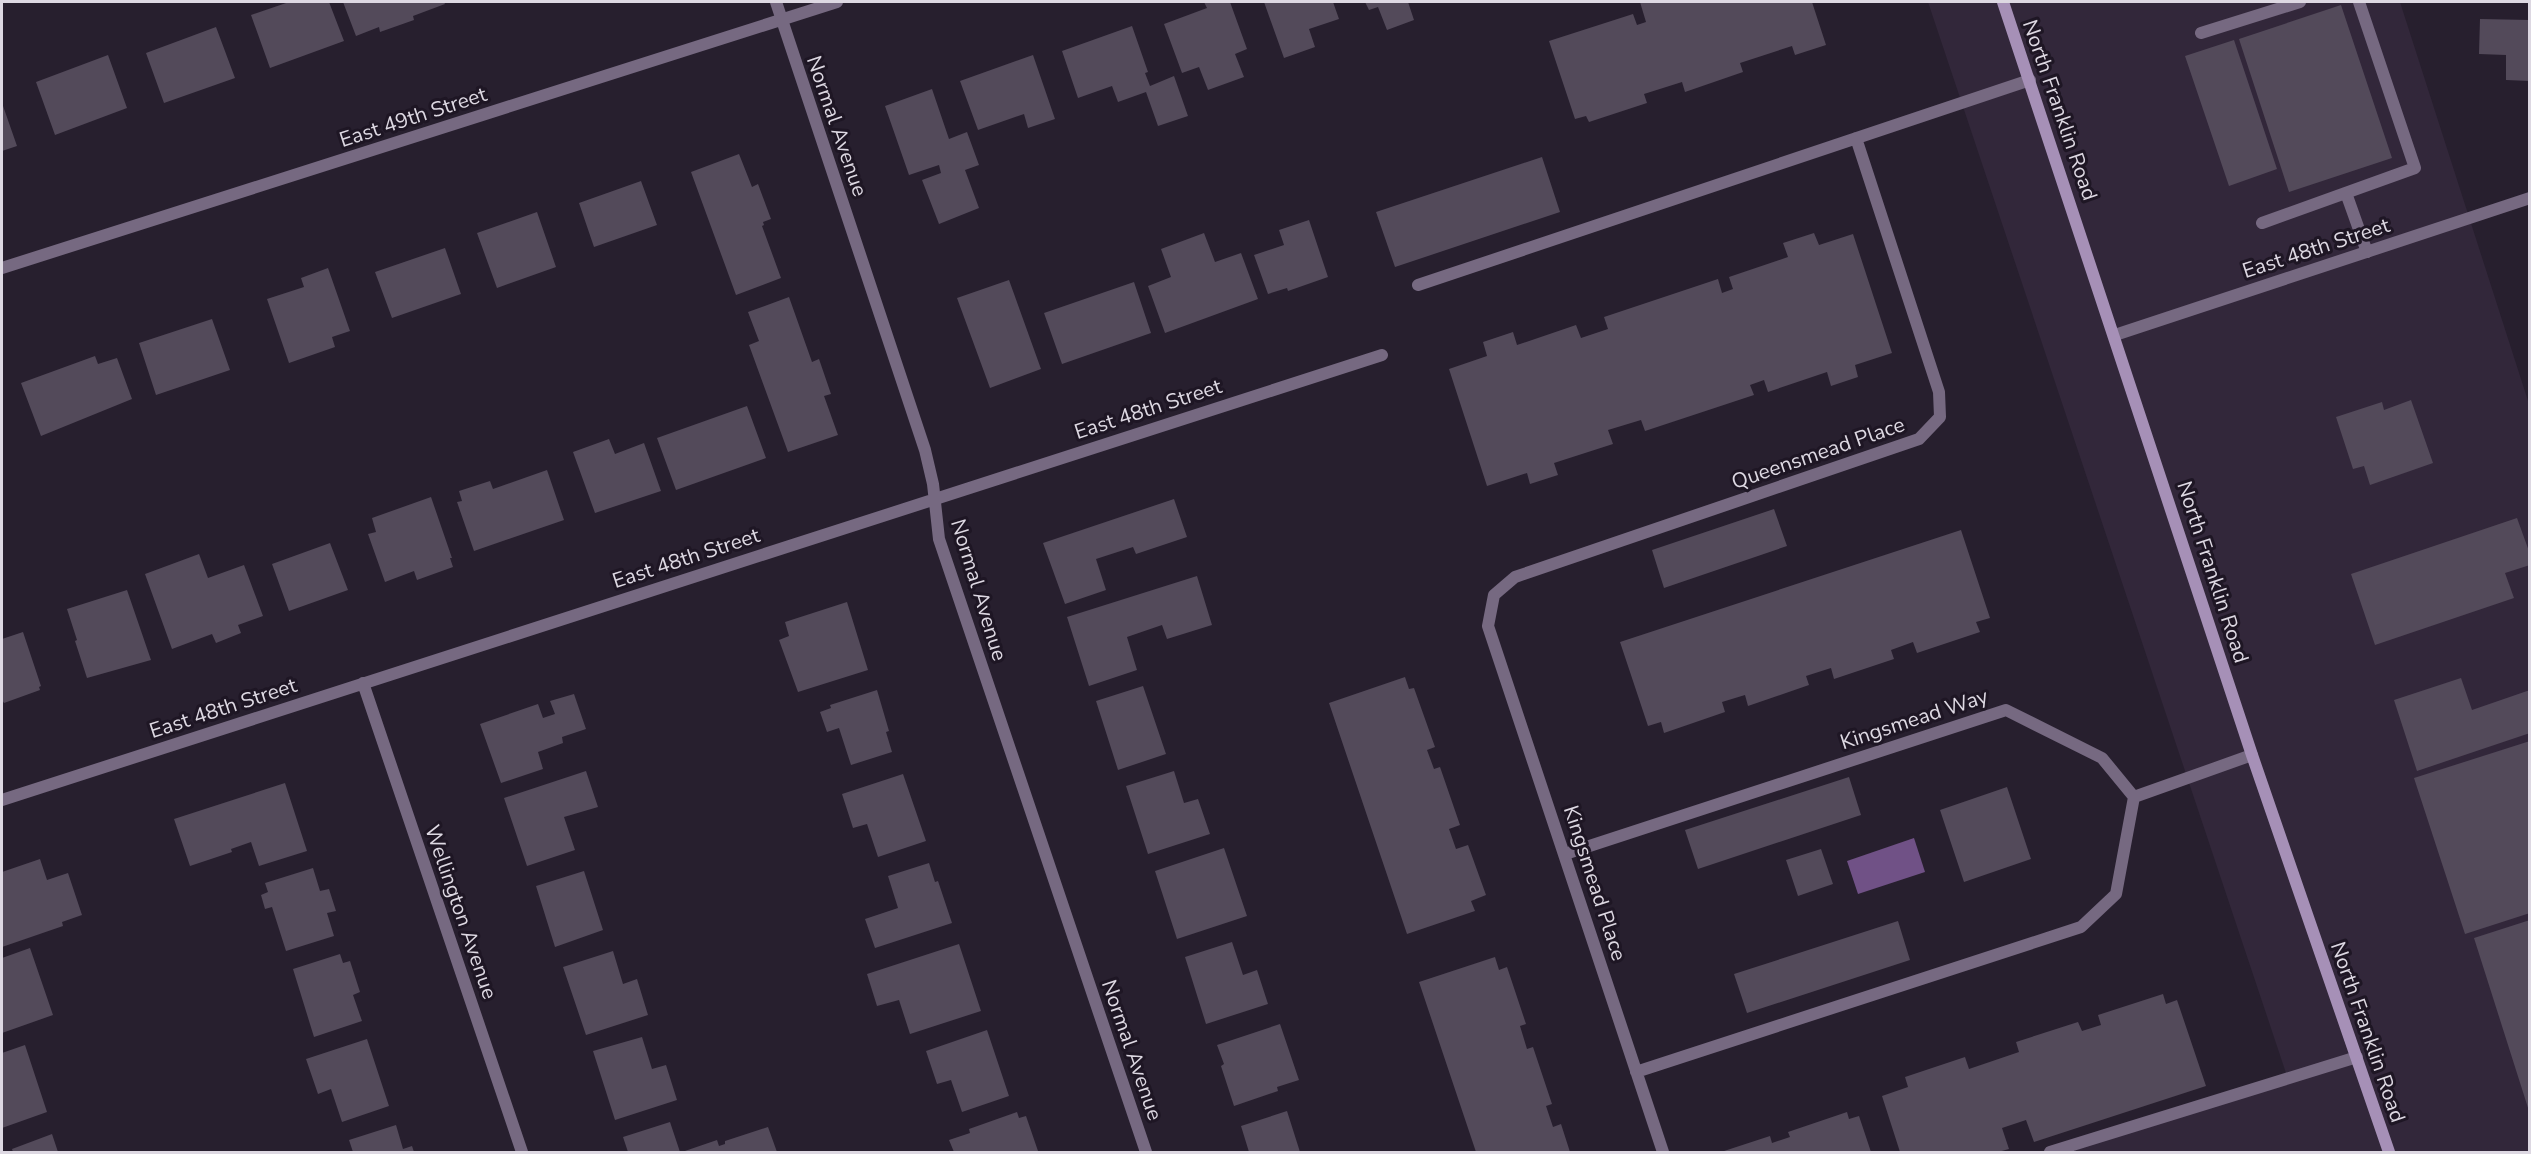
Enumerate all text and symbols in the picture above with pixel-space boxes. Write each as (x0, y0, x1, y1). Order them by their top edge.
street label: North Franklin Road (2016, 16, 2104, 204)
street label: Normal Avenue (800, 52, 874, 200)
street label: East 49th Street (336, 80, 491, 154)
street label: East 48th Street (2239, 211, 2394, 285)
street label: East 48th Street (1071, 372, 1226, 446)
street label: Queensmead Place (1728, 410, 1908, 496)
street label: North Franklin Road (2170, 478, 2256, 666)
street label: Normal Avenue (944, 516, 1014, 664)
street label: East 48th Street (609, 521, 764, 595)
street label: East 48th Street (146, 671, 301, 745)
street label: Kingsmead Way (1836, 682, 1992, 756)
street label: Kingsmead Place (1557, 802, 1633, 964)
street label: Wellington Avenue (418, 821, 504, 1003)
street label: North Franklin Road (2324, 938, 2412, 1126)
street label: Normal Avenue (1095, 976, 1169, 1124)

